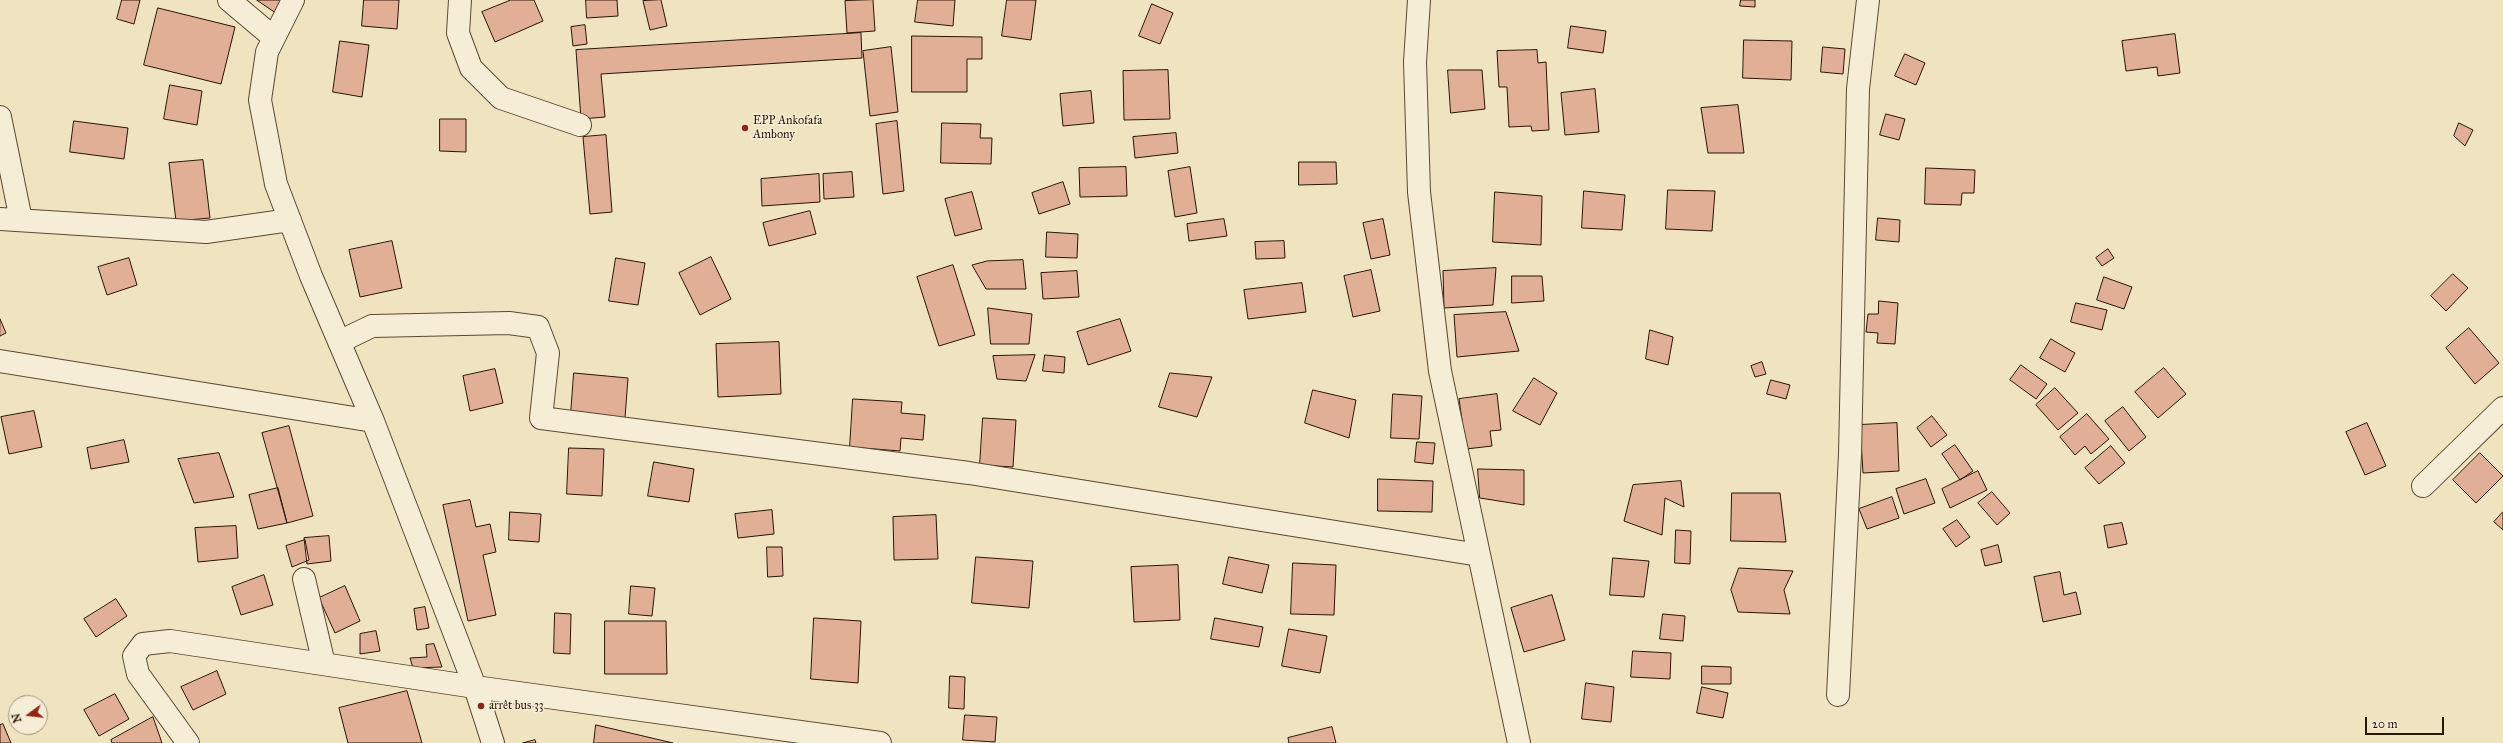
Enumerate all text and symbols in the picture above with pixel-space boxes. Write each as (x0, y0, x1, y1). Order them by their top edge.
place label: EPP Ankofafa Ambony (753, 114, 822, 142)
marker: EPP Ankofafa Ambony (740, 123, 750, 133)
north arrow (8, 695, 48, 735)
place label: arrêt bus 33 (489, 699, 544, 713)
marker: arrêt bus 33 (476, 701, 486, 711)
scale bar (2367, 709, 2446, 735)
text: N (9, 712, 24, 724)
text: 20 m (2372, 717, 2398, 731)

